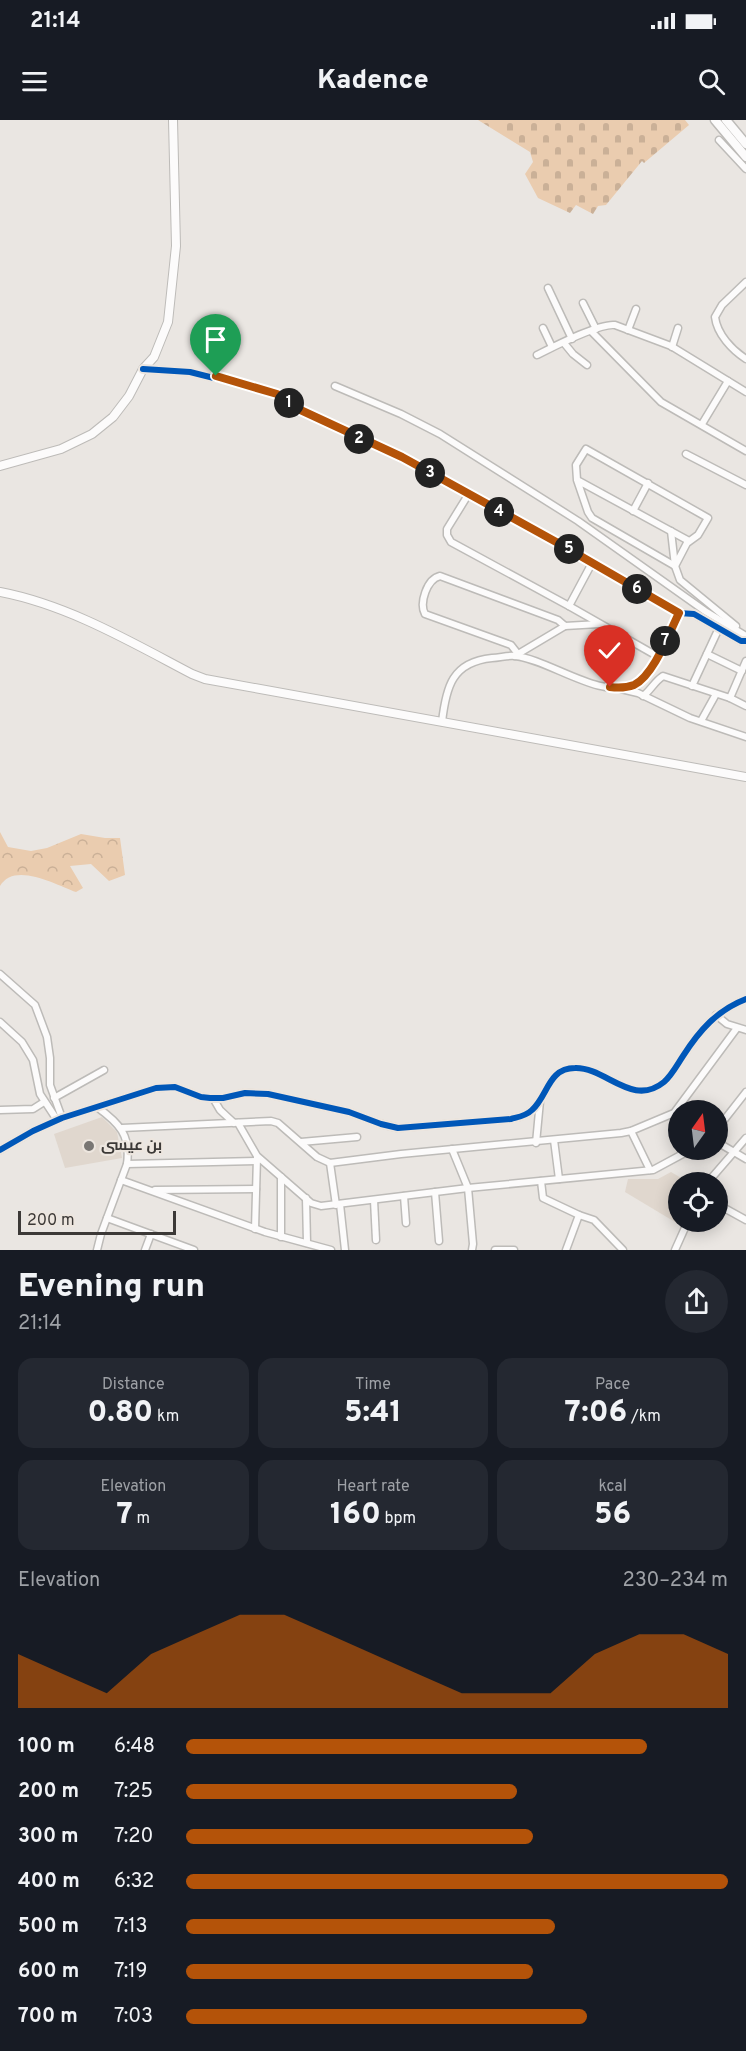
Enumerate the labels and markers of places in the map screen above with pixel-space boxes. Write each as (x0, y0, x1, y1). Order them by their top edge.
pin (190, 314, 241, 376)
pin: 1 (274, 388, 304, 418)
pin: 2 (344, 424, 374, 454)
pin: 3 (415, 458, 445, 488)
pin: 4 (484, 497, 514, 527)
pin: 5 (554, 534, 584, 564)
pin: 6 (622, 574, 652, 604)
pin (584, 625, 635, 687)
pin: 7 (650, 626, 680, 656)
place label: بن عيسى (101, 1137, 162, 1156)
marker: بن عيسى (82, 1139, 96, 1153)

